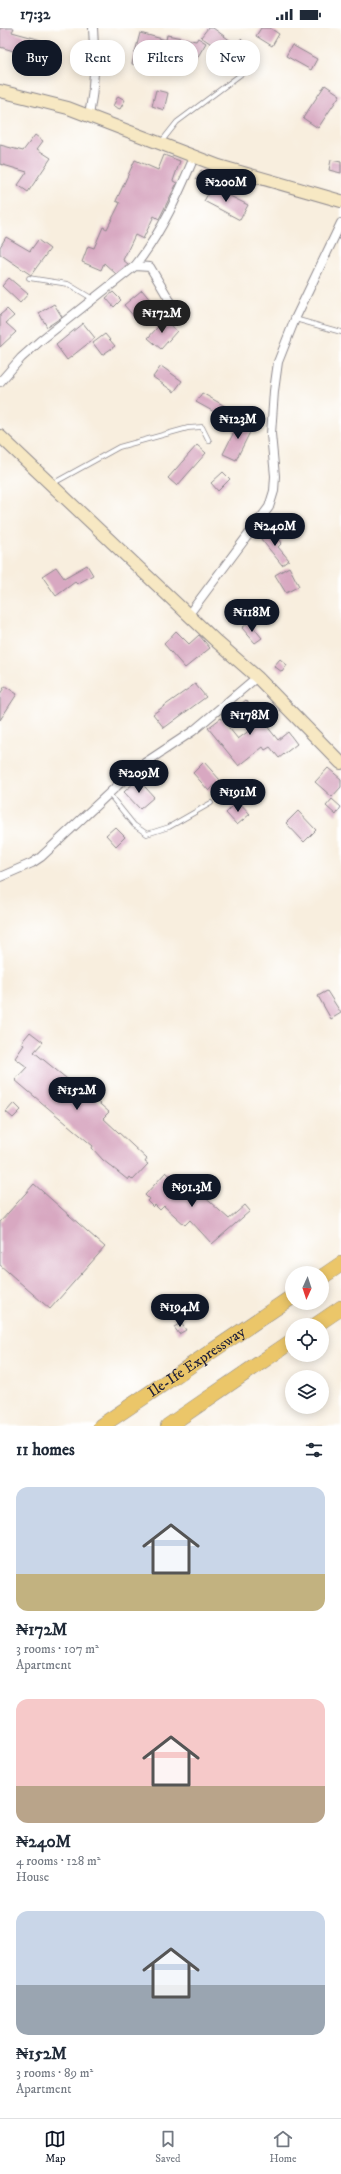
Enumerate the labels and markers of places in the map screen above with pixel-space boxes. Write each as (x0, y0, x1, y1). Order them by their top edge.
pin: ₦200M (198, 169, 254, 203)
pin: ₦172M (134, 300, 190, 334)
pin: ₦123M (210, 406, 266, 440)
pin: ₦240M (247, 513, 303, 547)
pin: ₦118M (224, 599, 280, 633)
pin: ₦178M (222, 702, 278, 736)
pin: ₦209M (111, 760, 167, 794)
pin: ₦191M (210, 779, 266, 813)
pin: ₦152M (49, 1077, 105, 1111)
pin: ₦91.3M (159, 1174, 225, 1208)
pin: ₦194M (152, 1294, 208, 1328)

